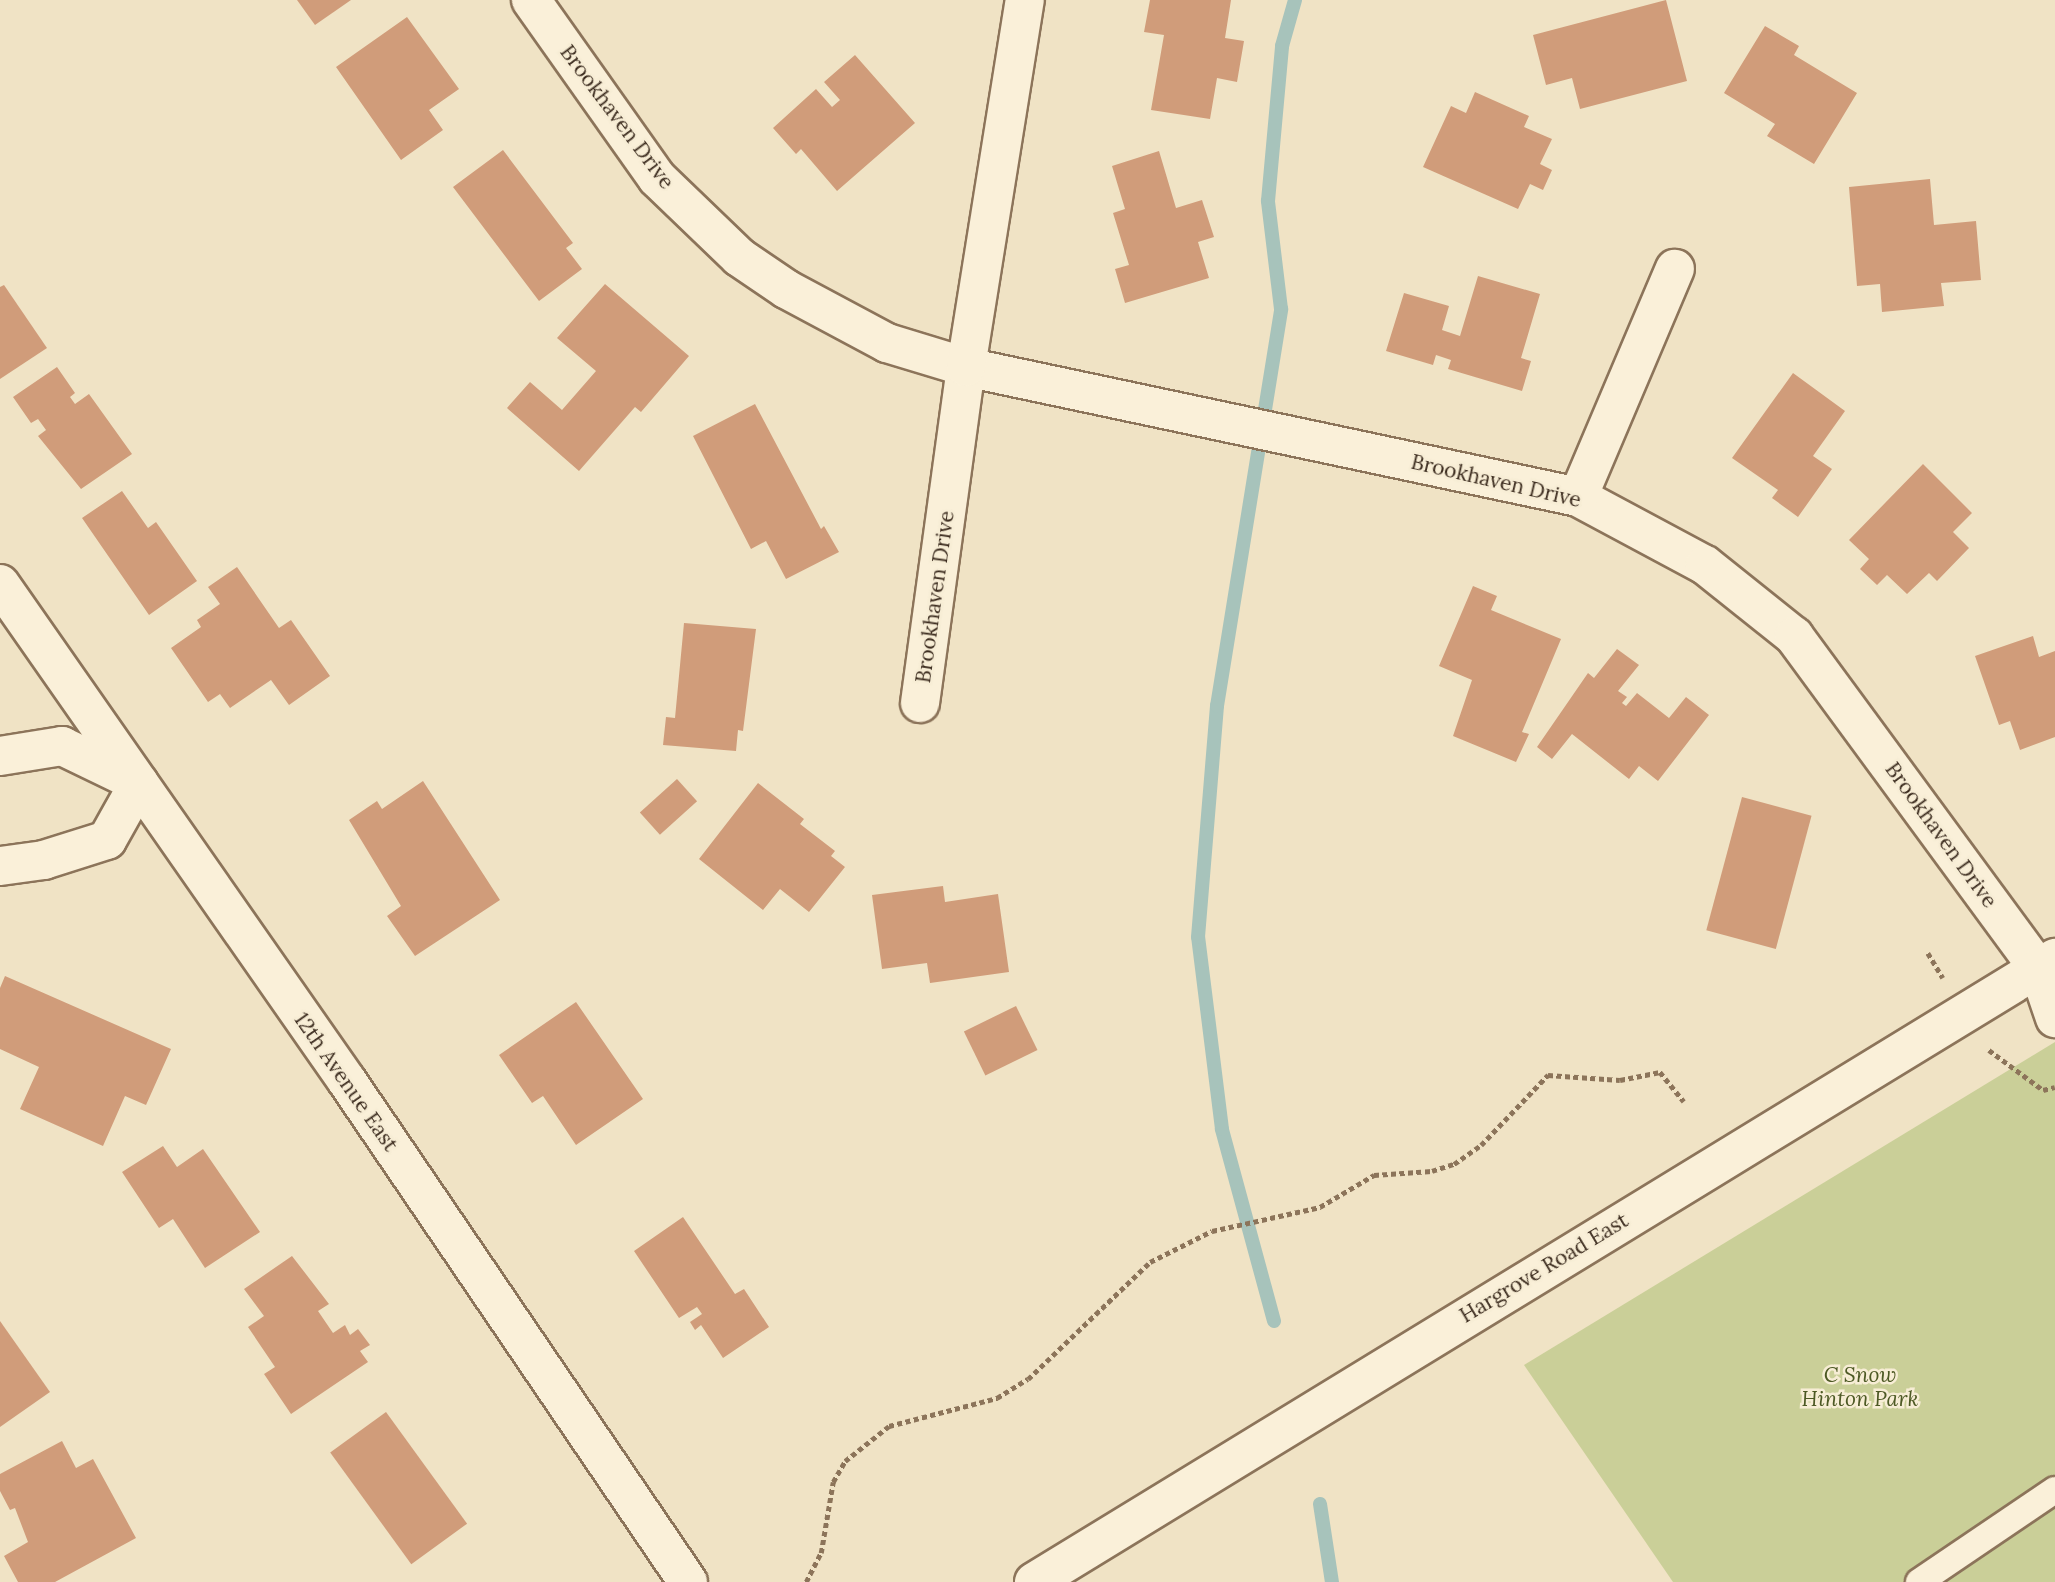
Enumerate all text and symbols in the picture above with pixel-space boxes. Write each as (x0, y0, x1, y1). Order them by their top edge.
street label: Brookhaven Drive (555, 40, 679, 194)
street label: Brookhaven Drive (1409, 449, 1583, 513)
street label: Brookhaven Drive (910, 509, 960, 685)
street label: Brookhaven Drive (1880, 757, 2002, 913)
street label: 12th Avenue East (289, 1008, 403, 1156)
street label: Hargrove Road East (1455, 1208, 1633, 1328)
park label: C Snow Hinton Park (1802, 1362, 1918, 1412)

